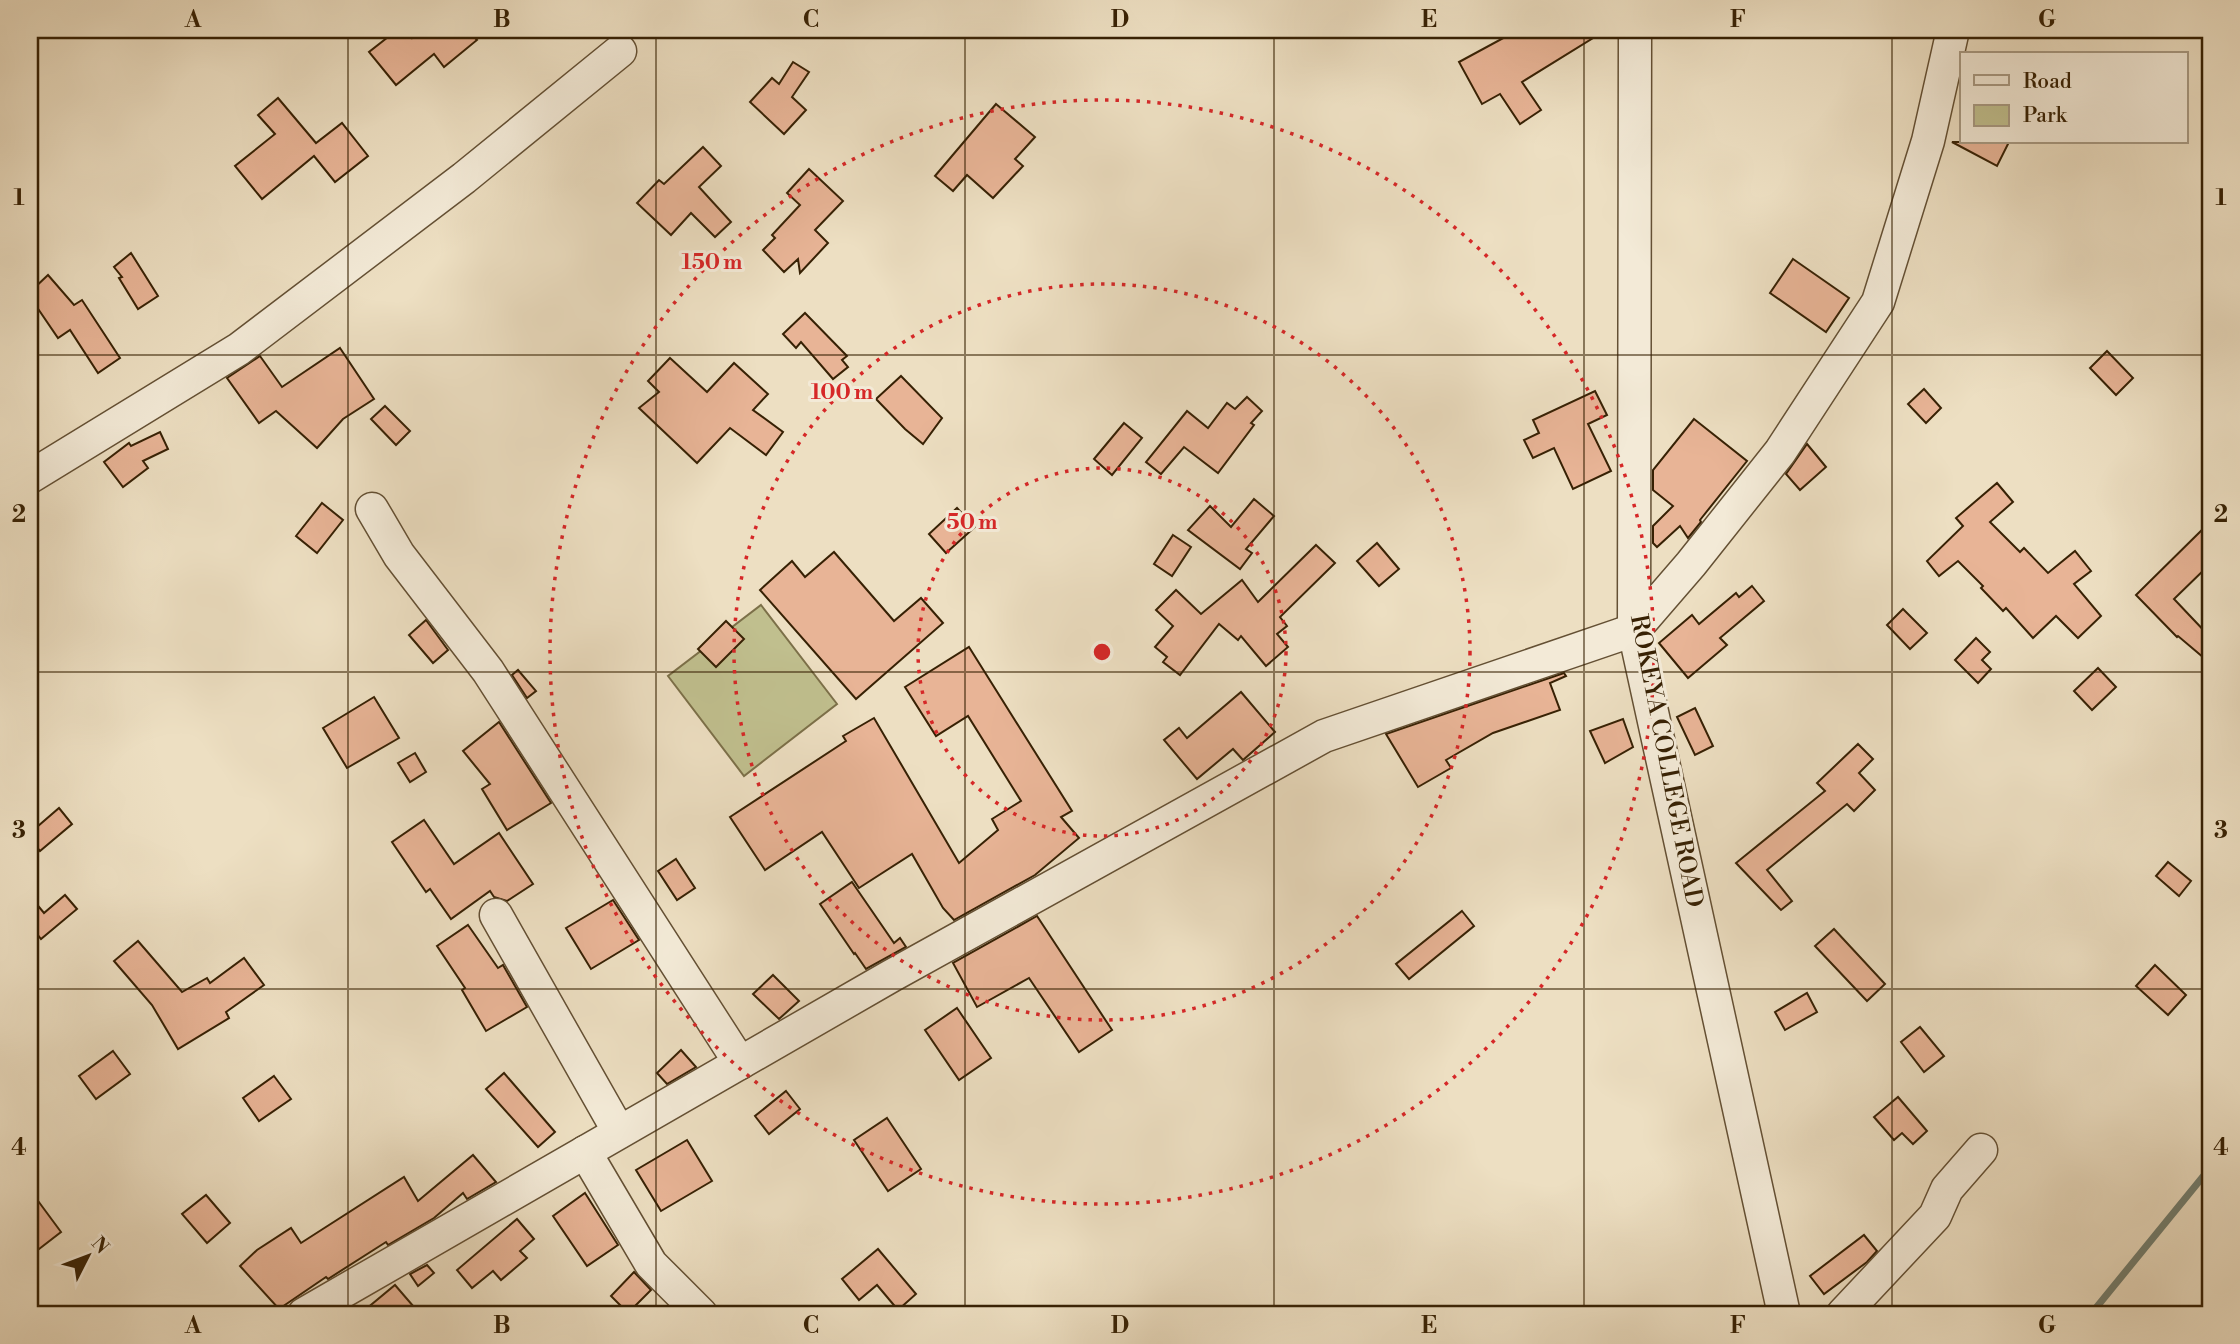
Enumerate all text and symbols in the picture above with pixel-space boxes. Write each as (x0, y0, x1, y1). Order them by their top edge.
text: A (184, 6, 202, 34)
text: B (493, 6, 511, 34)
text: C (803, 6, 819, 34)
text: D (1111, 6, 1129, 34)
text: E (1421, 6, 1437, 34)
text: F (1730, 6, 1746, 34)
text: G (2038, 6, 2056, 34)
legend (1960, 52, 2188, 144)
text: Road (2023, 69, 2072, 95)
text: Park (2023, 103, 2068, 129)
text: 1 (13, 184, 25, 212)
text: 1 (2215, 184, 2227, 212)
text: 150 m (682, 250, 742, 276)
text: 100 m (811, 380, 873, 406)
text: 2 (12, 501, 26, 529)
text: 2 (2214, 501, 2228, 529)
text: 50 m (947, 510, 997, 536)
street label: ROKEYA COLLEGE ROAD (1623, 612, 1709, 910)
centre of rings (1090, 640, 1114, 664)
text: 3 (12, 817, 26, 845)
text: 3 (2214, 817, 2228, 845)
text: 4 (11, 1134, 27, 1162)
text: 4 (2213, 1134, 2229, 1162)
north arrow (52, 1222, 122, 1292)
text: N (86, 1232, 114, 1259)
text: A (184, 1312, 202, 1340)
text: B (493, 1312, 511, 1340)
text: C (803, 1312, 819, 1340)
text: D (1111, 1312, 1129, 1340)
text: E (1421, 1312, 1437, 1340)
text: F (1730, 1312, 1746, 1340)
text: G (2038, 1312, 2056, 1340)

